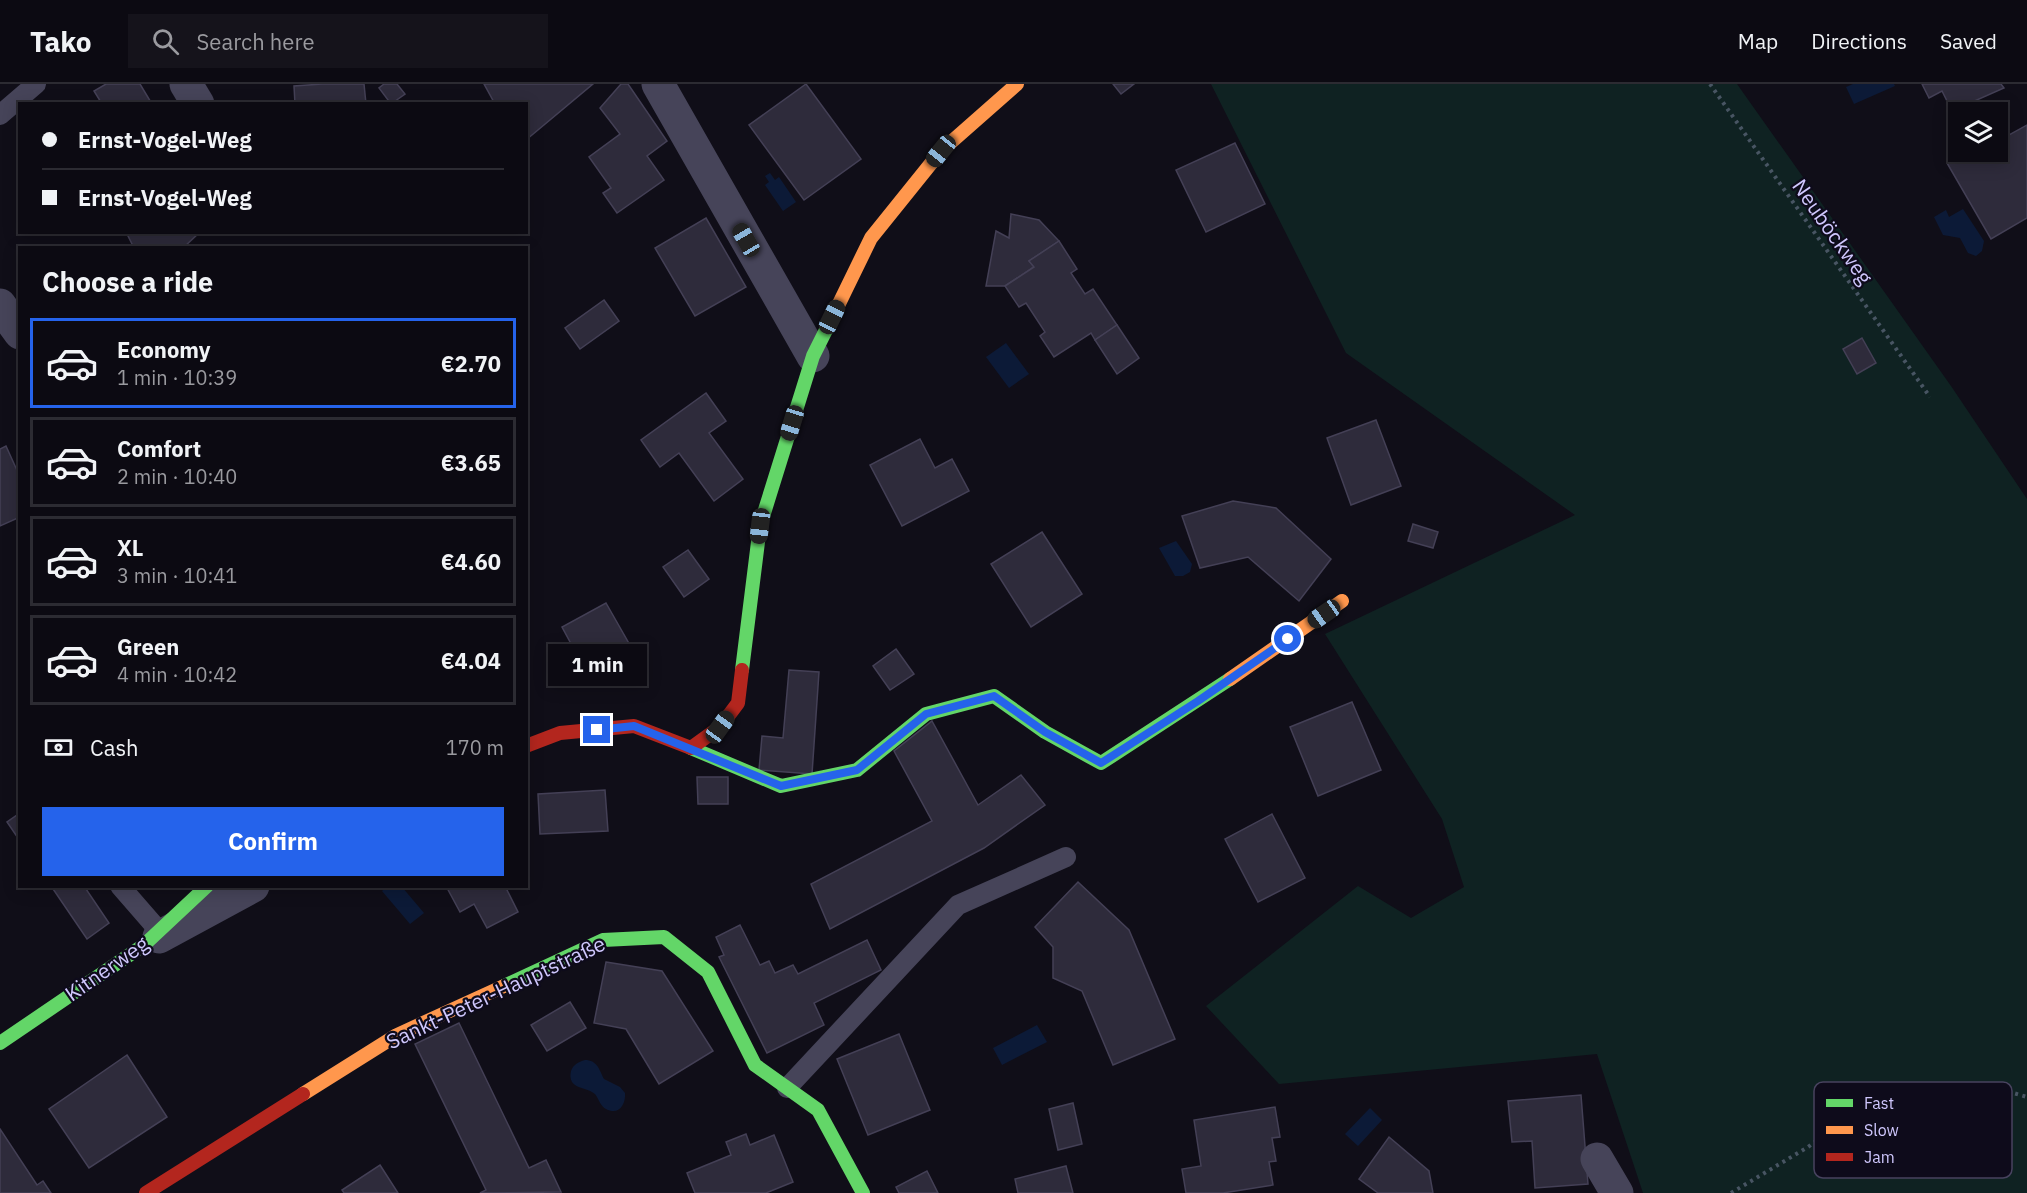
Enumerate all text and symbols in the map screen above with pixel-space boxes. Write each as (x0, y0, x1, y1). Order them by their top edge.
search box (128, 14, 548, 68)
text: Tako (30, 23, 92, 60)
icon: search (149, 25, 182, 58)
text: Search here (197, 27, 314, 56)
text: Map (1738, 27, 1778, 55)
text: Directions (1811, 27, 1907, 55)
text: Saved (1940, 27, 1997, 55)
map controls (1948, 102, 2008, 162)
button: layers (1948, 102, 2008, 162)
text: Ernst-Vogel-Weg (78, 125, 252, 154)
car (923, 131, 959, 171)
street label: Neuböckweg (1786, 173, 1879, 290)
text: Ernst-Vogel-Weg (78, 183, 252, 212)
car (729, 220, 763, 260)
text: Choose a ride (42, 264, 213, 299)
car (816, 297, 848, 337)
text: Economy (117, 335, 211, 364)
icon: car (45, 336, 99, 390)
text: €2.70 (441, 349, 501, 378)
text: 1 min · 10:39 (117, 364, 237, 391)
car (778, 403, 806, 443)
text: Comfort (117, 434, 201, 463)
icon: car (45, 435, 99, 489)
text: €3.65 (441, 448, 501, 477)
text: 2 min · 10:40 (117, 463, 237, 490)
car (749, 507, 771, 545)
text: XL (117, 533, 143, 562)
icon: car (45, 534, 99, 588)
text: €4.60 (441, 547, 501, 576)
text: 3 min · 10:41 (117, 562, 237, 589)
car (1304, 596, 1344, 632)
route start (1274, 625, 1301, 652)
text: Green (117, 632, 179, 661)
icon: car (45, 633, 99, 687)
callout: 1 min (548, 643, 646, 685)
text: €4.04 (441, 646, 501, 675)
text: 1 min (571, 651, 624, 678)
text: 4 min · 10:42 (117, 661, 237, 688)
car (702, 707, 738, 747)
route end (583, 716, 610, 743)
icon: cash (42, 731, 75, 764)
text: Cash (90, 733, 139, 762)
text: 170 m (446, 734, 504, 761)
button: Confirm (42, 807, 504, 876)
street label: Kitnerweg (59, 929, 154, 1007)
street label: Sankt-Peter-Hauptstraße (382, 929, 610, 1055)
legend (1814, 1082, 2012, 1178)
text: Fast (1864, 1093, 1894, 1113)
text: Slow (1864, 1120, 1899, 1140)
text: Jam (1864, 1147, 1895, 1167)

